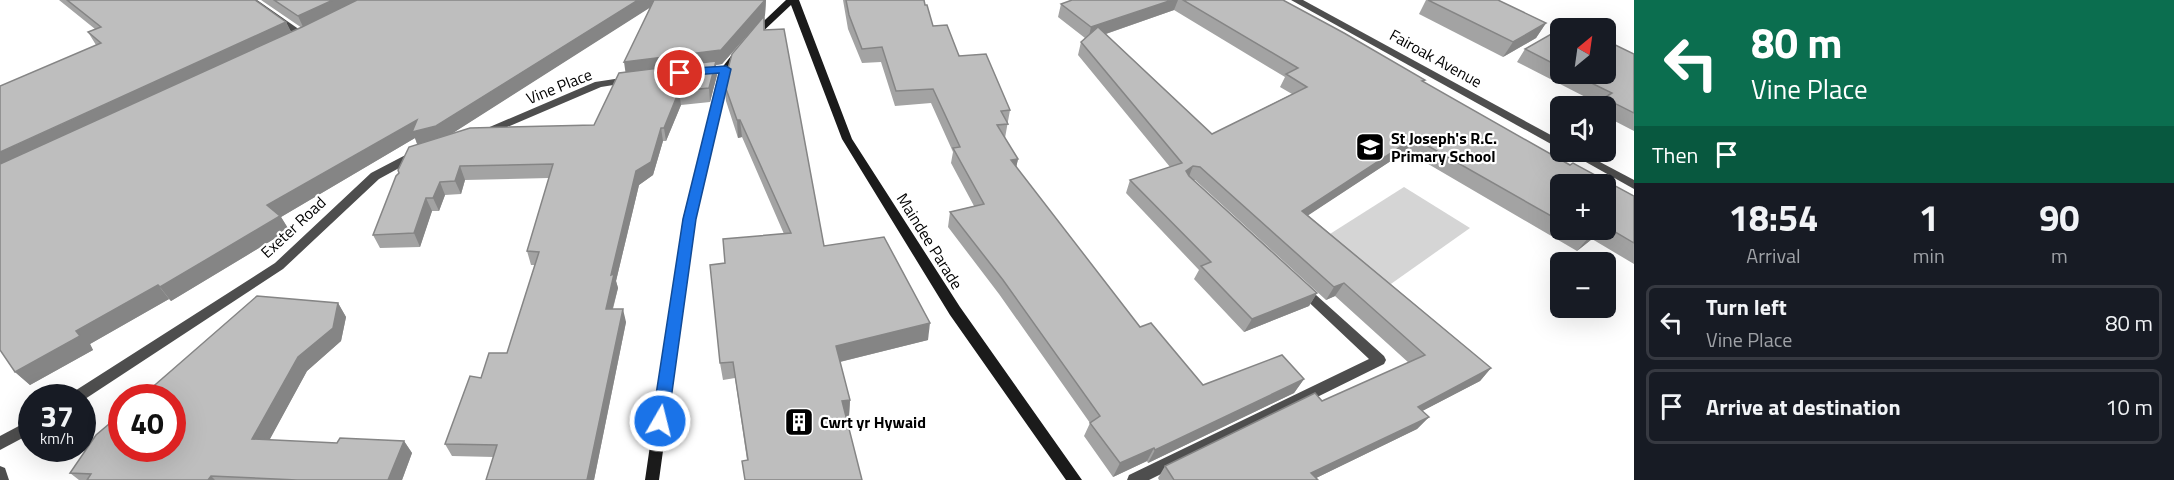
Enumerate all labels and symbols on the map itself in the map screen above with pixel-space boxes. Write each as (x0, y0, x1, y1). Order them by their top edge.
north arrow (1550, 18, 1616, 84)
street label: Fairoak Avenue (1385, 23, 1487, 93)
pin (654, 47, 705, 98)
street label: Vine Place (522, 62, 596, 110)
place label: St Joseph's R.C. Primary School (1391, 126, 1497, 168)
school or university icon: St Joseph's R.C. Primary School (1354, 131, 1386, 163)
street label: Maindee Parade (891, 188, 969, 294)
street label: Exeter Road (255, 190, 331, 264)
speed limit sign: 40 (108, 384, 186, 462)
position arrow (628, 389, 692, 453)
building icon: Cwrt yr Hywaid (783, 406, 815, 438)
place label: Cwrt yr Hywaid (820, 410, 926, 434)

